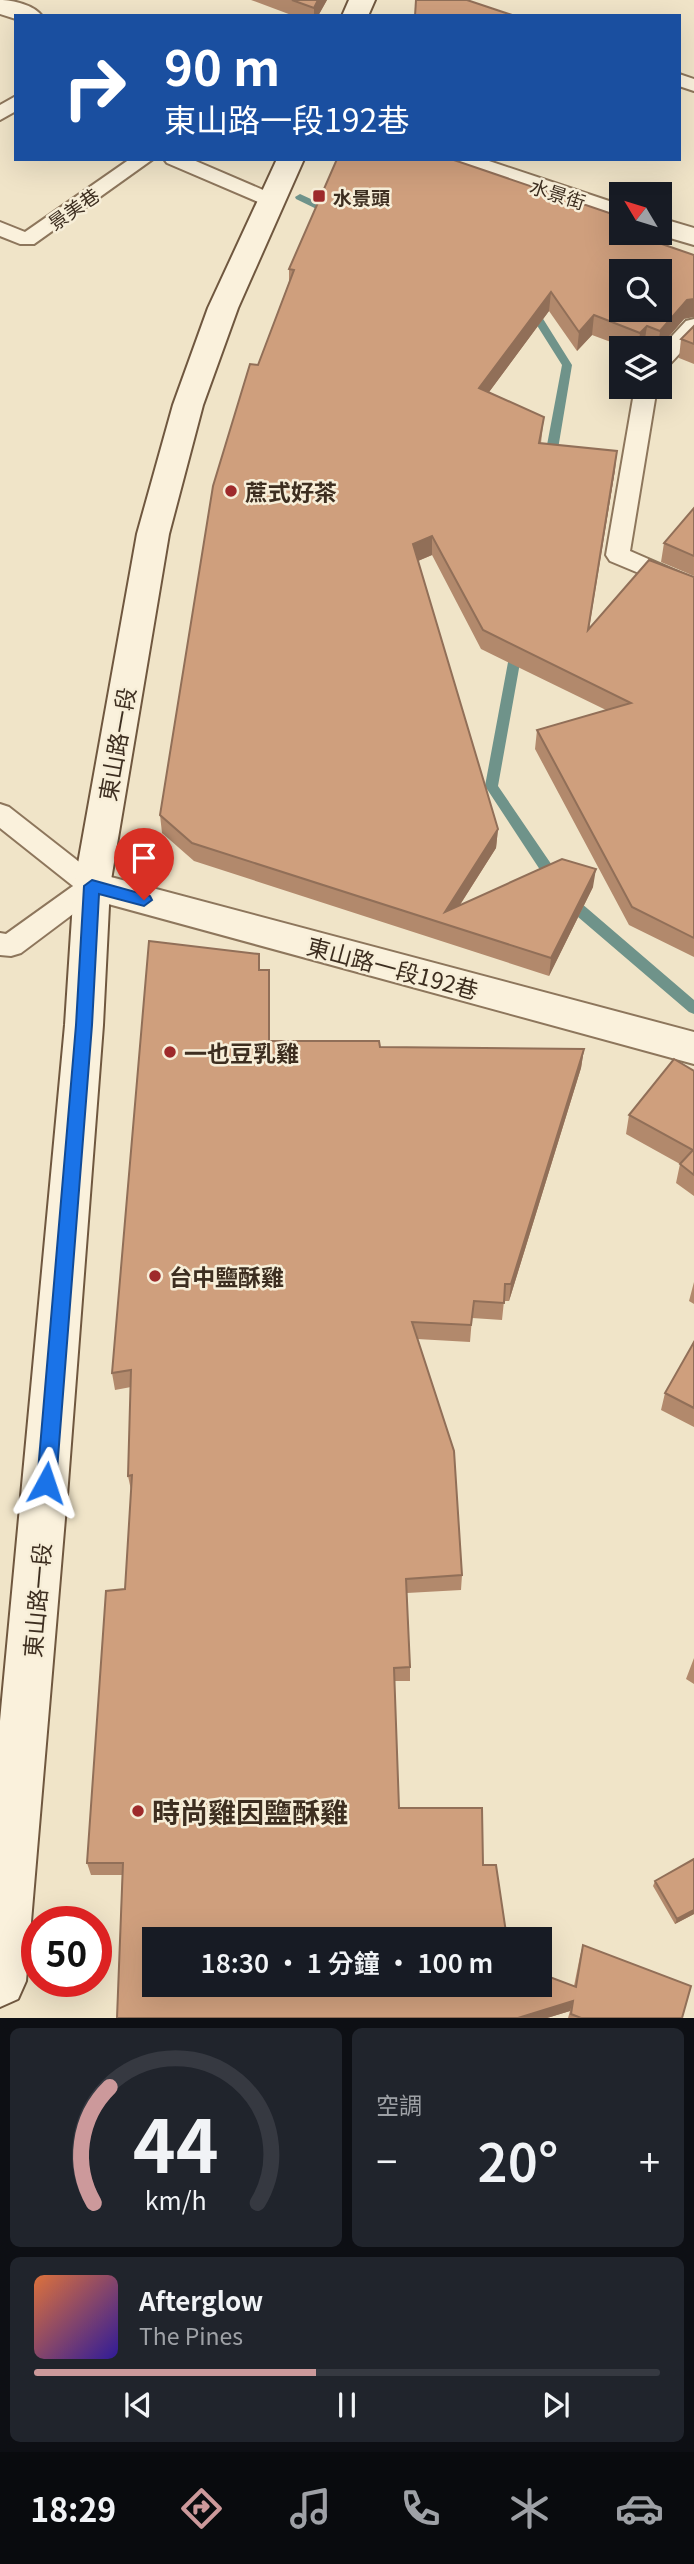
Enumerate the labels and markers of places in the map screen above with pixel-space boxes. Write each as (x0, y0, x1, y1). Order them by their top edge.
place label: 水景頭 (333, 183, 390, 210)
marker: 水景頭 (311, 188, 327, 204)
place label: 蔗式好茶 (245, 474, 337, 508)
marker: 蔗式好茶 (223, 483, 239, 499)
pin (114, 828, 174, 900)
place label: 一也豆乳雞 (184, 1035, 299, 1069)
marker: 一也豆乳雞 (162, 1044, 178, 1060)
place label: 台中鹽酥雞 (169, 1259, 284, 1293)
marker: 台中鹽酥雞 (147, 1268, 163, 1284)
place label: 時尚雞因鹽酥雞 (152, 1791, 348, 1831)
marker: 時尚雞因鹽酥雞 (130, 1803, 146, 1819)

